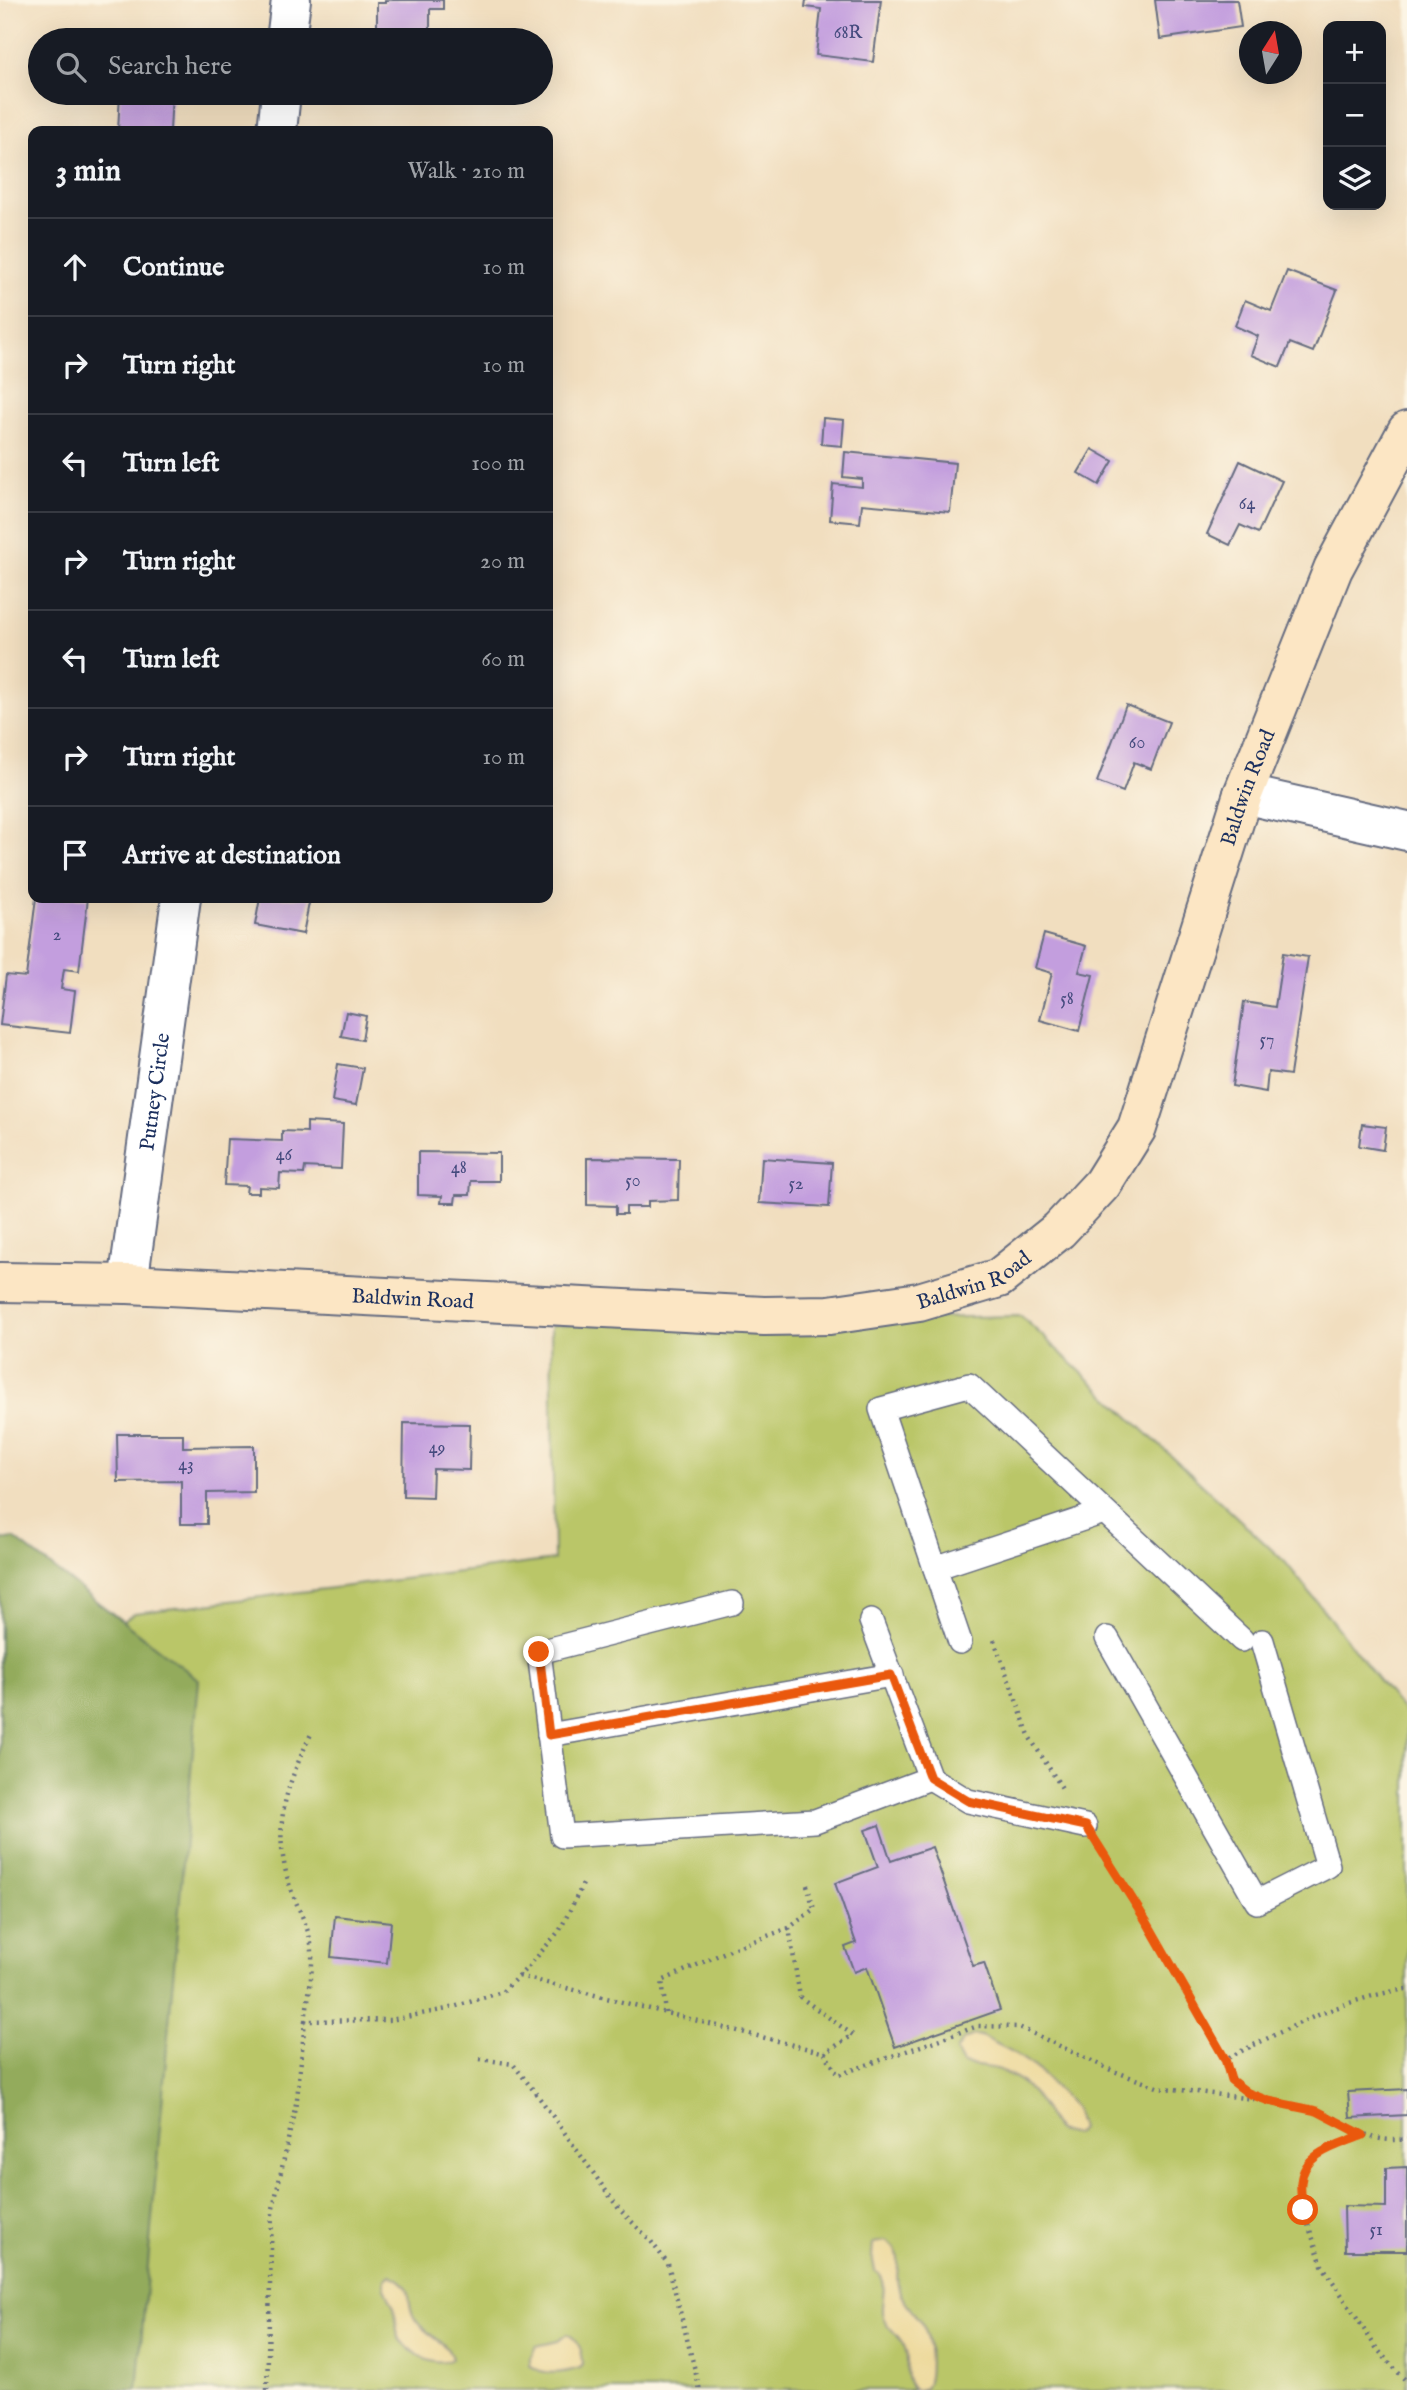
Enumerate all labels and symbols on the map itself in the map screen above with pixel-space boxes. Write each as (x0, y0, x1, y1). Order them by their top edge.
north arrow (1239, 21, 1302, 84)
house number: 68R (834, 22, 864, 45)
house number: 64 (1239, 493, 1255, 516)
street label: Baldwin Road (1215, 725, 1283, 850)
house number: 60 (1129, 732, 1145, 755)
house number: 2 (53, 924, 61, 947)
house number: 58 (1060, 988, 1074, 1011)
house number: 57 (1260, 1029, 1274, 1052)
street label: Putney Circle (134, 1031, 177, 1153)
house number: 46 (276, 1144, 293, 1167)
house number: 48 (451, 1157, 467, 1180)
house number: 50 (625, 1170, 641, 1193)
house number: 52 (789, 1173, 803, 1196)
street label: Baldwin Road (914, 1245, 1038, 1317)
street label: Baldwin Road (351, 1283, 475, 1316)
house number: 49 (429, 1437, 445, 1460)
house number: 43 (178, 1454, 194, 1477)
route end (523, 1636, 554, 1667)
route start (1287, 2194, 1318, 2225)
house number: 51 (1369, 2219, 1383, 2242)

